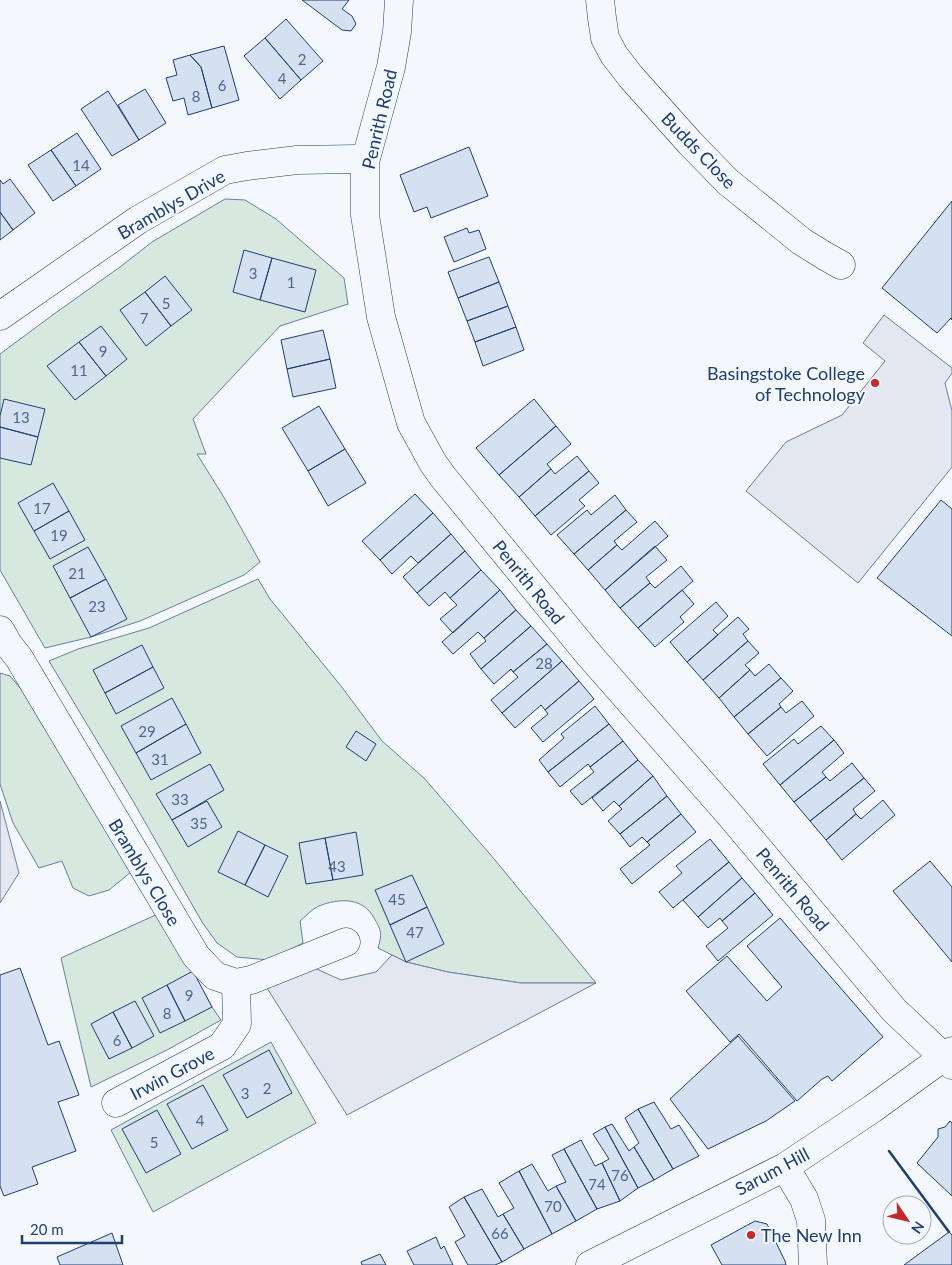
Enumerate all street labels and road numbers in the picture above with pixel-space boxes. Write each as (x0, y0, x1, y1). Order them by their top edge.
street label: Penrith Road (357, 67, 401, 171)
street label: Budds Close (657, 107, 741, 193)
street label: Bramblys Drive (113, 164, 229, 244)
street label: Penrith Road (488, 536, 570, 628)
street label: Bramblys Close (104, 814, 186, 930)
street label: Penrith Road (752, 843, 834, 935)
street label: Irwin Grove (126, 1042, 218, 1104)
street label: Sarum Hill (731, 1142, 813, 1200)

